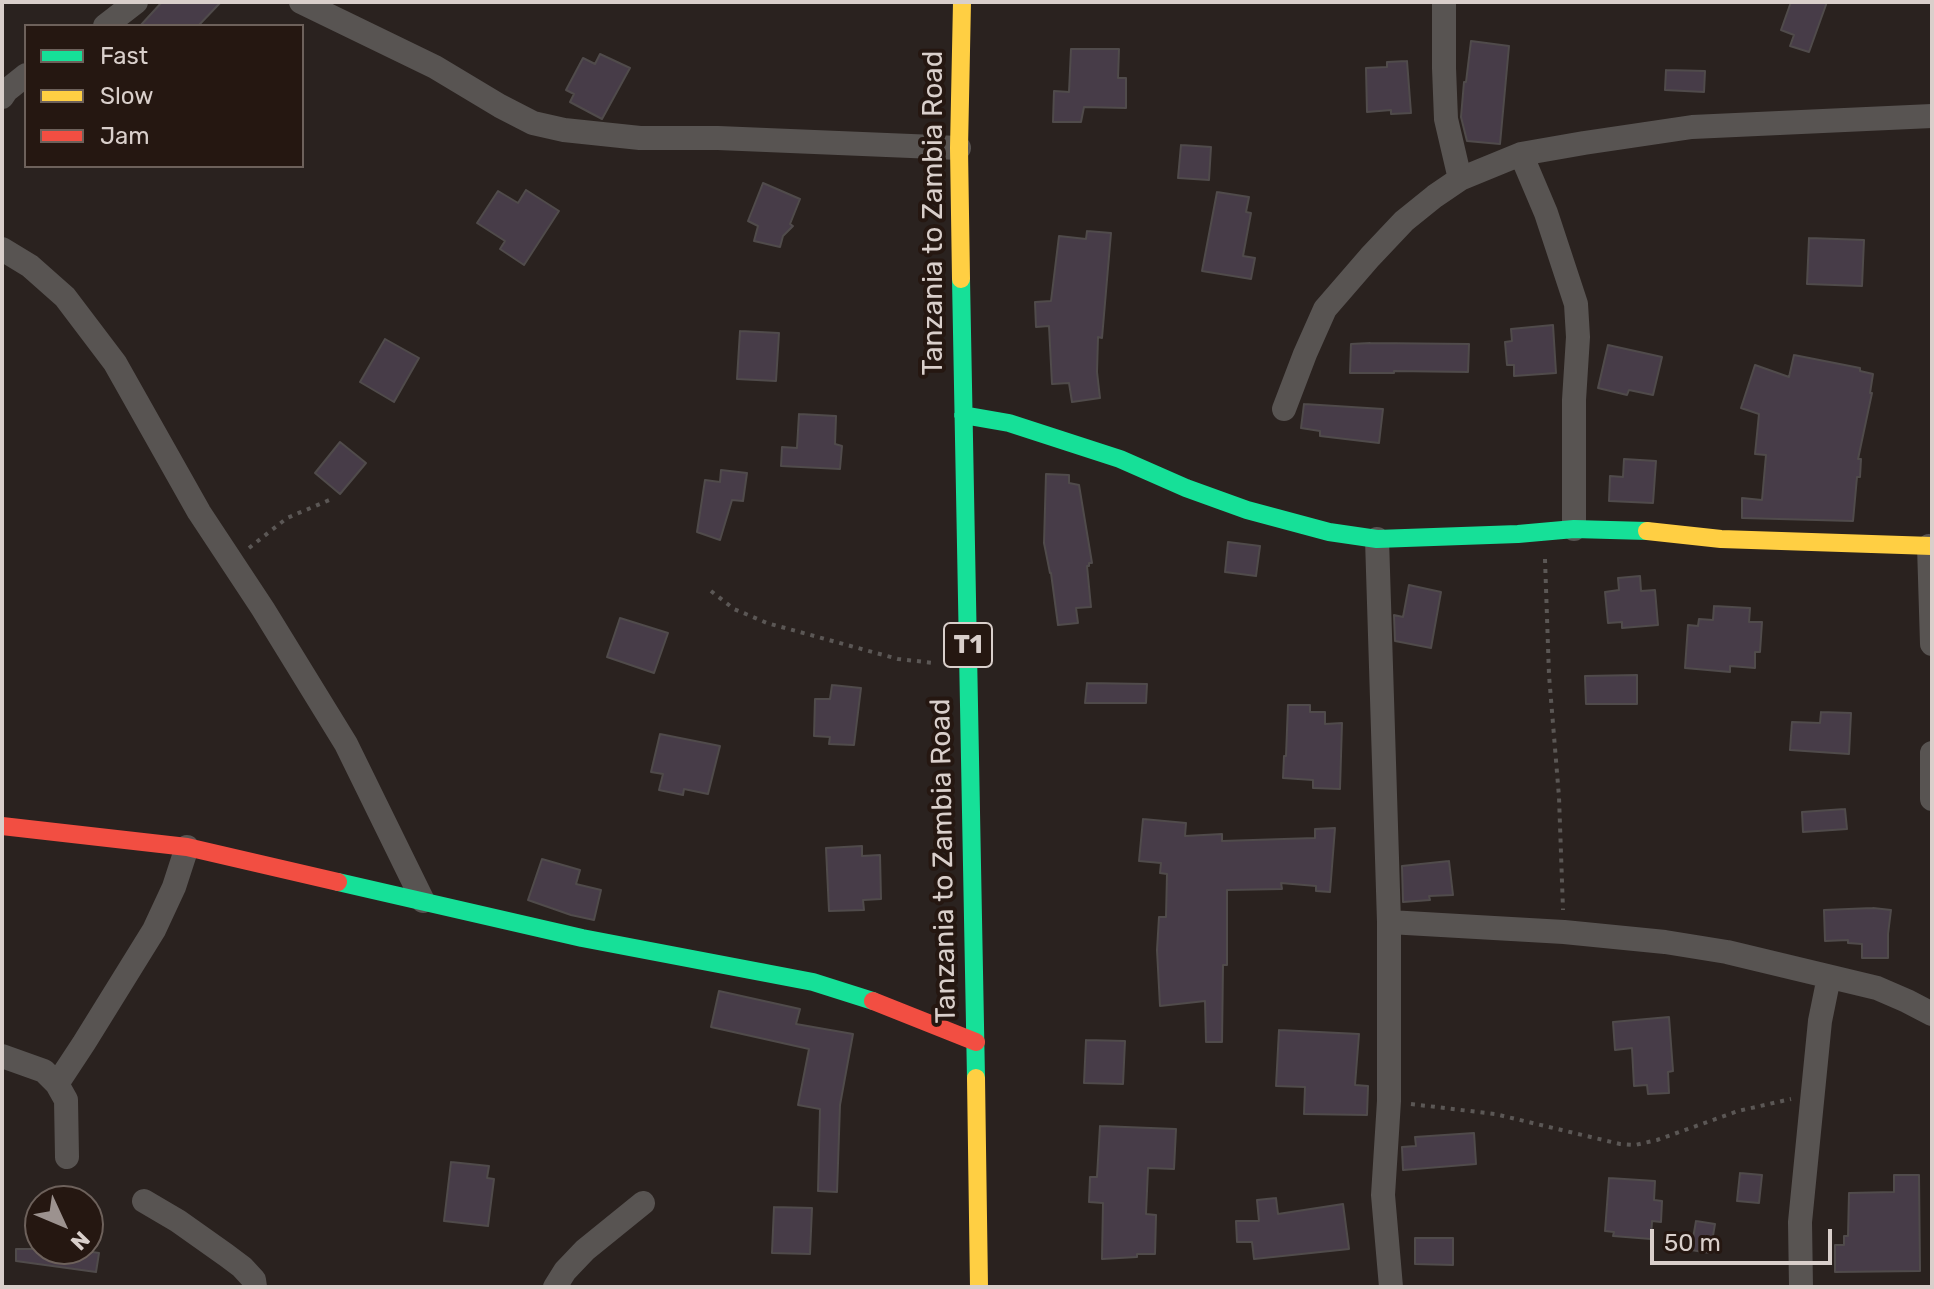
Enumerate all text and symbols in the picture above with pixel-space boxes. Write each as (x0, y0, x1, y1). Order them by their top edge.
legend (24, 24, 304, 168)
text: Fast (100, 42, 148, 70)
street label: Tanzania to Zambia Road (917, 51, 951, 375)
text: Slow (100, 82, 153, 110)
text: Jam (100, 122, 150, 150)
road number: T1 (944, 623, 992, 667)
street label: Tanzania to Zambia Road (924, 698, 964, 1024)
north arrow (24, 1185, 104, 1265)
scale bar (1654, 1213, 1836, 1263)
text: N (65, 1226, 95, 1256)
text: 50 m (1664, 1229, 1721, 1257)

